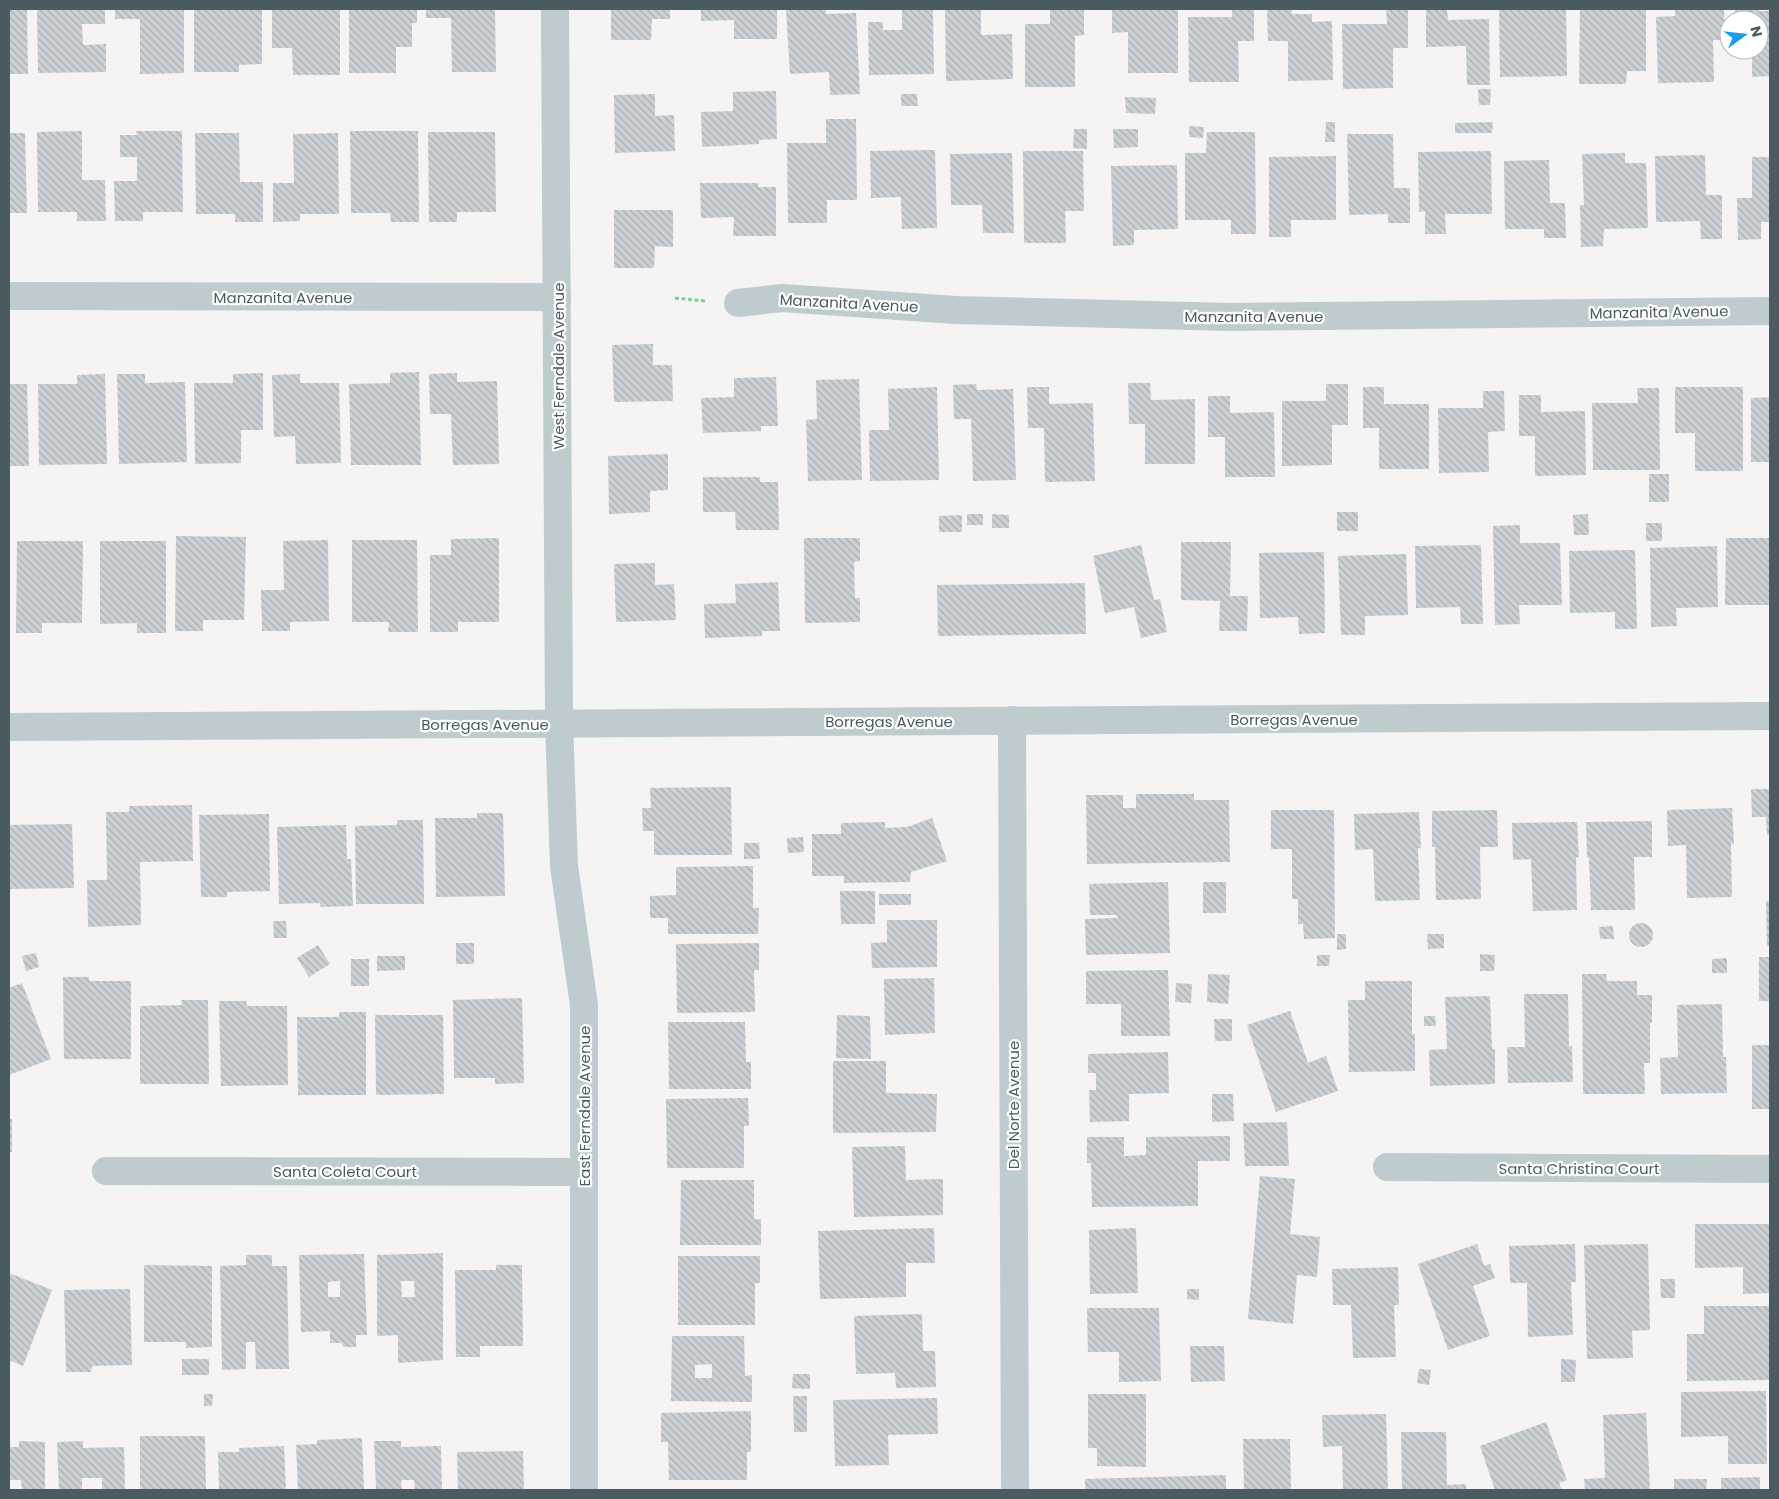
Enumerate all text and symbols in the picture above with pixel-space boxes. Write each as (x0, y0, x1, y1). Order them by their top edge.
north arrow (1719, 10, 1769, 60)
text: N (1746, 24, 1768, 39)
street label: West Ferndale Avenue (548, 283, 569, 449)
street label: Manzanita Avenue (214, 287, 352, 308)
street label: Manzanita Avenue (779, 289, 919, 317)
street label: Manzanita Avenue (1589, 300, 1729, 324)
street label: Manzanita Avenue (1185, 306, 1323, 327)
street label: Borregas Avenue (1230, 709, 1358, 730)
street label: Borregas Avenue (825, 711, 953, 732)
street label: Borregas Avenue (421, 714, 549, 735)
street label: East Ferndale Avenue (574, 1026, 595, 1186)
street label: Del Norte Avenue (1003, 1041, 1024, 1169)
street label: Santa Christina Court (1498, 1158, 1660, 1179)
street label: Santa Coleta Court (273, 1161, 417, 1182)

